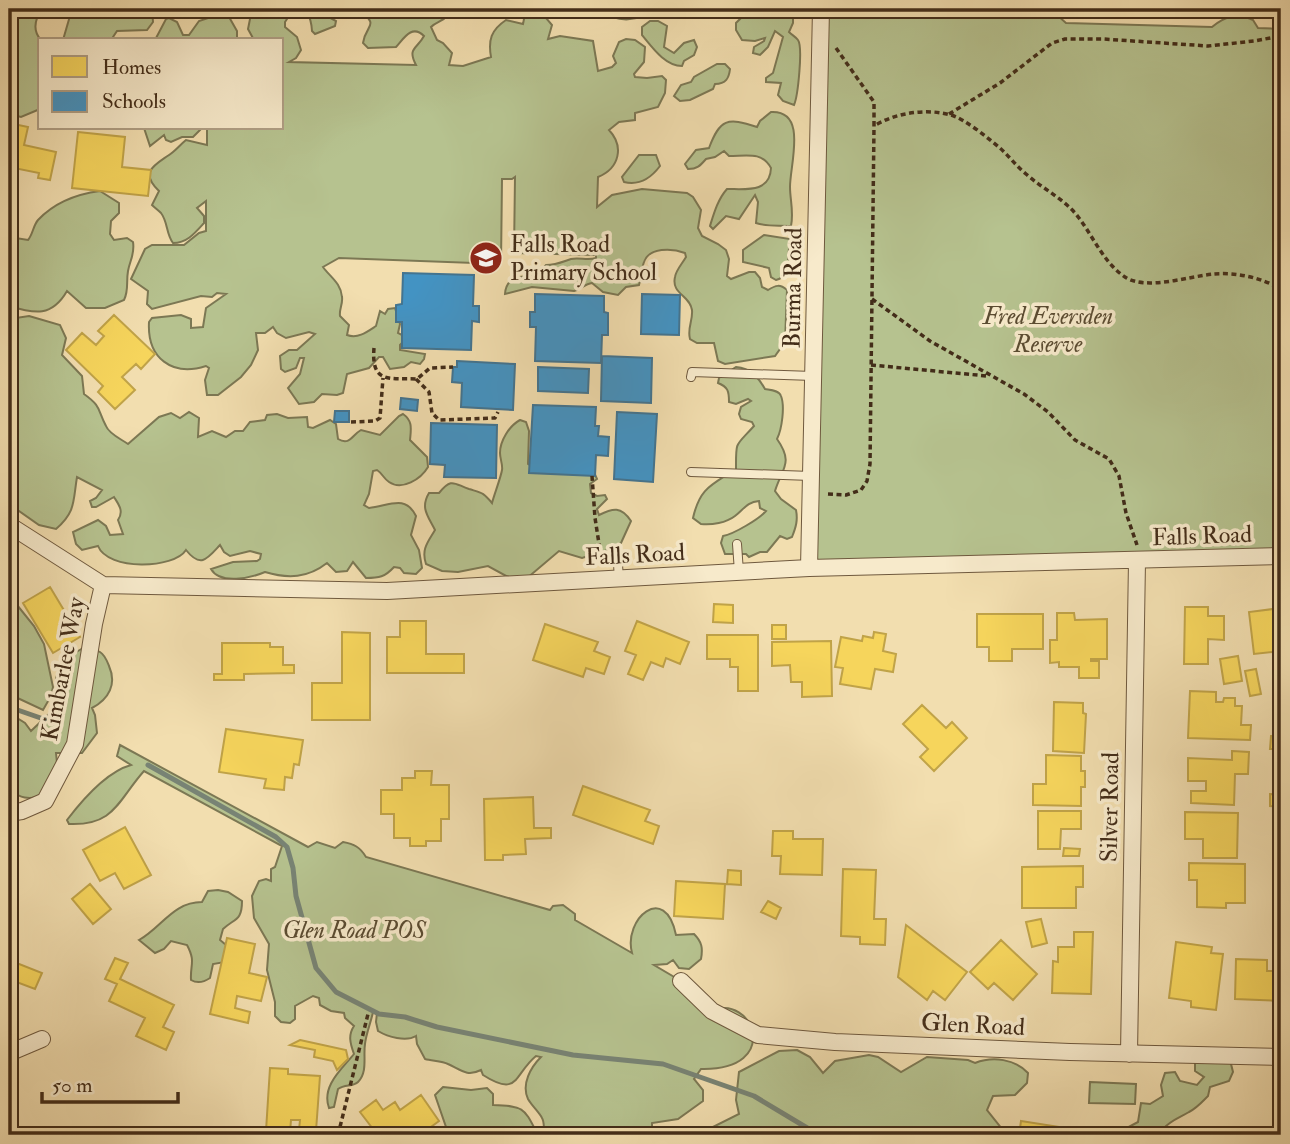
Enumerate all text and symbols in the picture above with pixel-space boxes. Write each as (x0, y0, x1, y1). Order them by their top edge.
legend (38, 38, 284, 130)
text: Homes (102, 54, 161, 81)
text: Schools (102, 88, 166, 115)
street label: Burma Road (776, 227, 810, 349)
place label: Falls Road Primary School (510, 229, 657, 288)
school or university icon: Falls Road Primary School (467, 239, 505, 277)
park label: Fred Eversden Reserve (982, 301, 1113, 360)
street label: Falls Road (1151, 519, 1253, 553)
street label: Falls Road (584, 537, 686, 573)
street label: Kimbarlee Way (34, 594, 92, 744)
street label: Silver Road (1094, 752, 1126, 862)
park label: Glen Road POS (282, 915, 427, 946)
street label: Glen Road (920, 1007, 1026, 1043)
scale bar (42, 1060, 178, 1104)
text: 50 m (52, 1072, 93, 1099)

